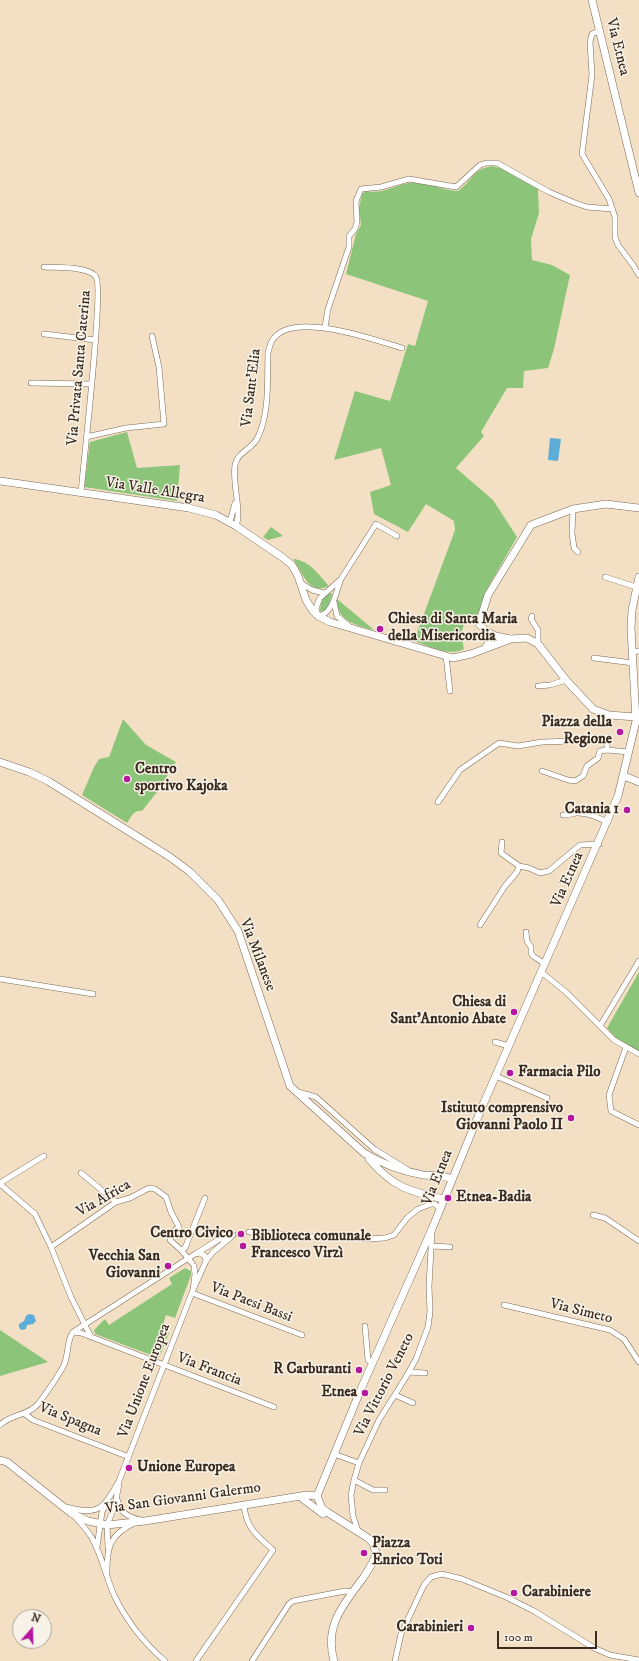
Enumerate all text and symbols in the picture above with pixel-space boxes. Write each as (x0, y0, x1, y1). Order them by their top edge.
street label: Via Etnea (601, 16, 633, 78)
street label: Via Privata Santa Caterina (64, 290, 96, 446)
street label: Via Sant'Elia (238, 348, 266, 428)
street label: Via Valle Allegra (104, 474, 206, 508)
place label: Chiesa di Santa Maria della Misericordia (388, 611, 517, 646)
marker: Chiesa di Santa Maria della Misericordia (375, 624, 385, 634)
place label: Piazza della Regione (541, 714, 612, 749)
marker: Piazza della Regione (615, 727, 625, 737)
place label: Centro sportivo Kajoka (135, 761, 228, 796)
marker: Centro sportivo Kajoka (122, 774, 132, 784)
place label: Catania 1 (565, 801, 619, 819)
marker: Catania 1 (622, 805, 632, 815)
street label: Via Etnea (548, 850, 588, 910)
street label: Via Milanese (235, 916, 279, 994)
place label: Chiesa di Sant'Antonio Abate (390, 994, 506, 1029)
marker: Chiesa di Sant'Antonio Abate (509, 1007, 519, 1017)
place label: Farmacia Pilo (518, 1064, 601, 1082)
marker: Farmacia Pilo (505, 1068, 515, 1078)
place label: Istituto comprensivo Giovanni Paolo II (441, 1100, 563, 1135)
marker: Istituto comprensivo Giovanni Paolo II (566, 1113, 576, 1123)
street label: Via Etnea (419, 1147, 457, 1209)
street label: Via Africa (74, 1176, 134, 1222)
place label: Etnea-Badia (456, 1189, 531, 1207)
marker: Etnea-Badia (443, 1193, 453, 1203)
place label: Centro Civico (150, 1225, 233, 1243)
place label: Biblioteca comunale Francesco Virzì (251, 1228, 371, 1263)
marker: Centro Civico (236, 1229, 246, 1239)
marker: Biblioteca comunale Francesco Virzì (238, 1241, 248, 1251)
place label: Vecchia San Giovanni (89, 1248, 160, 1283)
marker: Vecchia San Giovanni (163, 1261, 173, 1271)
street label: Via Paesi Bassi (208, 1279, 294, 1327)
street label: Via Simeto (548, 1296, 614, 1328)
street label: Via Unione Europea (115, 1321, 175, 1441)
street label: Via Vittorio Veneto (351, 1330, 419, 1440)
street label: Via Francia (174, 1349, 244, 1391)
place label: R Carburanti (273, 1361, 351, 1379)
marker: R Carburanti (354, 1365, 364, 1375)
place label: Etnea (321, 1384, 357, 1402)
marker: Etnea (360, 1388, 370, 1398)
street label: Via Spagna (36, 1399, 104, 1441)
place label: Unione Europea (137, 1459, 235, 1477)
marker: Unione Europea (124, 1463, 134, 1473)
street label: Via San Giovanni Galermo (104, 1479, 262, 1519)
place label: Piazza Enrico Toti (372, 1535, 443, 1570)
marker: Piazza Enrico Toti (359, 1548, 369, 1558)
place label: Carabiniere (522, 1584, 591, 1602)
marker: Carabiniere (509, 1588, 519, 1598)
north arrow (12, 1609, 52, 1649)
text: N (29, 1611, 42, 1627)
place label: Carabinieri (396, 1619, 463, 1637)
marker: Carabinieri (466, 1623, 476, 1633)
scale bar (499, 1623, 599, 1649)
text: 100 m (504, 1630, 533, 1645)

